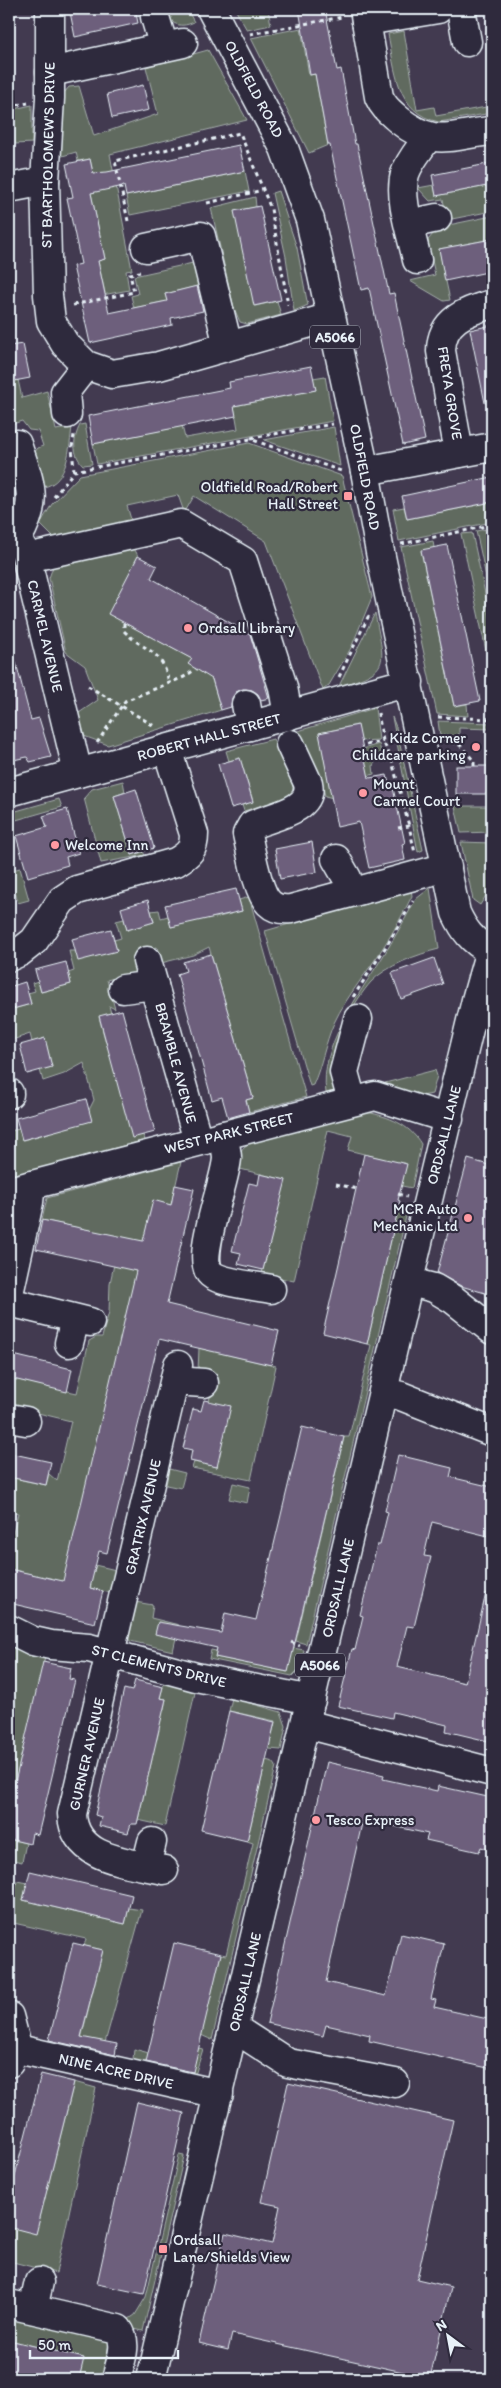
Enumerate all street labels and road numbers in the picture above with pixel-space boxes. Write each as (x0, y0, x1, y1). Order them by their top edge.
street label: OLDFIELD ROAD (221, 37, 287, 141)
street label: ST BARTHOLOMEW'S DRIVE (37, 62, 59, 248)
road number: A5066 (310, 326, 360, 348)
street label: FREYA GROVE (434, 345, 466, 441)
street label: OLDFIELD ROAD (346, 422, 384, 532)
street label: CARMEL AVENUE (23, 578, 67, 694)
street label: ROBERT HALL STREET (135, 709, 284, 765)
street label: BRAMBLE AVENUE (151, 1001, 201, 1125)
street label: ORDSALL LANE (423, 1084, 465, 1186)
street label: WEST PARK STREET (162, 1108, 296, 1158)
street label: GRATRIX AVENUE (121, 1457, 165, 1577)
street label: ORDSALL LANE (318, 1536, 358, 1640)
street label: ST CLEMENTS DRIVE (90, 1641, 228, 1691)
road number: A5066 (295, 1654, 345, 1676)
street label: GURNER AVENUE (65, 1696, 109, 1812)
street label: ORDSALL LANE (225, 1930, 265, 2034)
street label: NINE ACRE DRIVE (57, 2049, 175, 2093)

